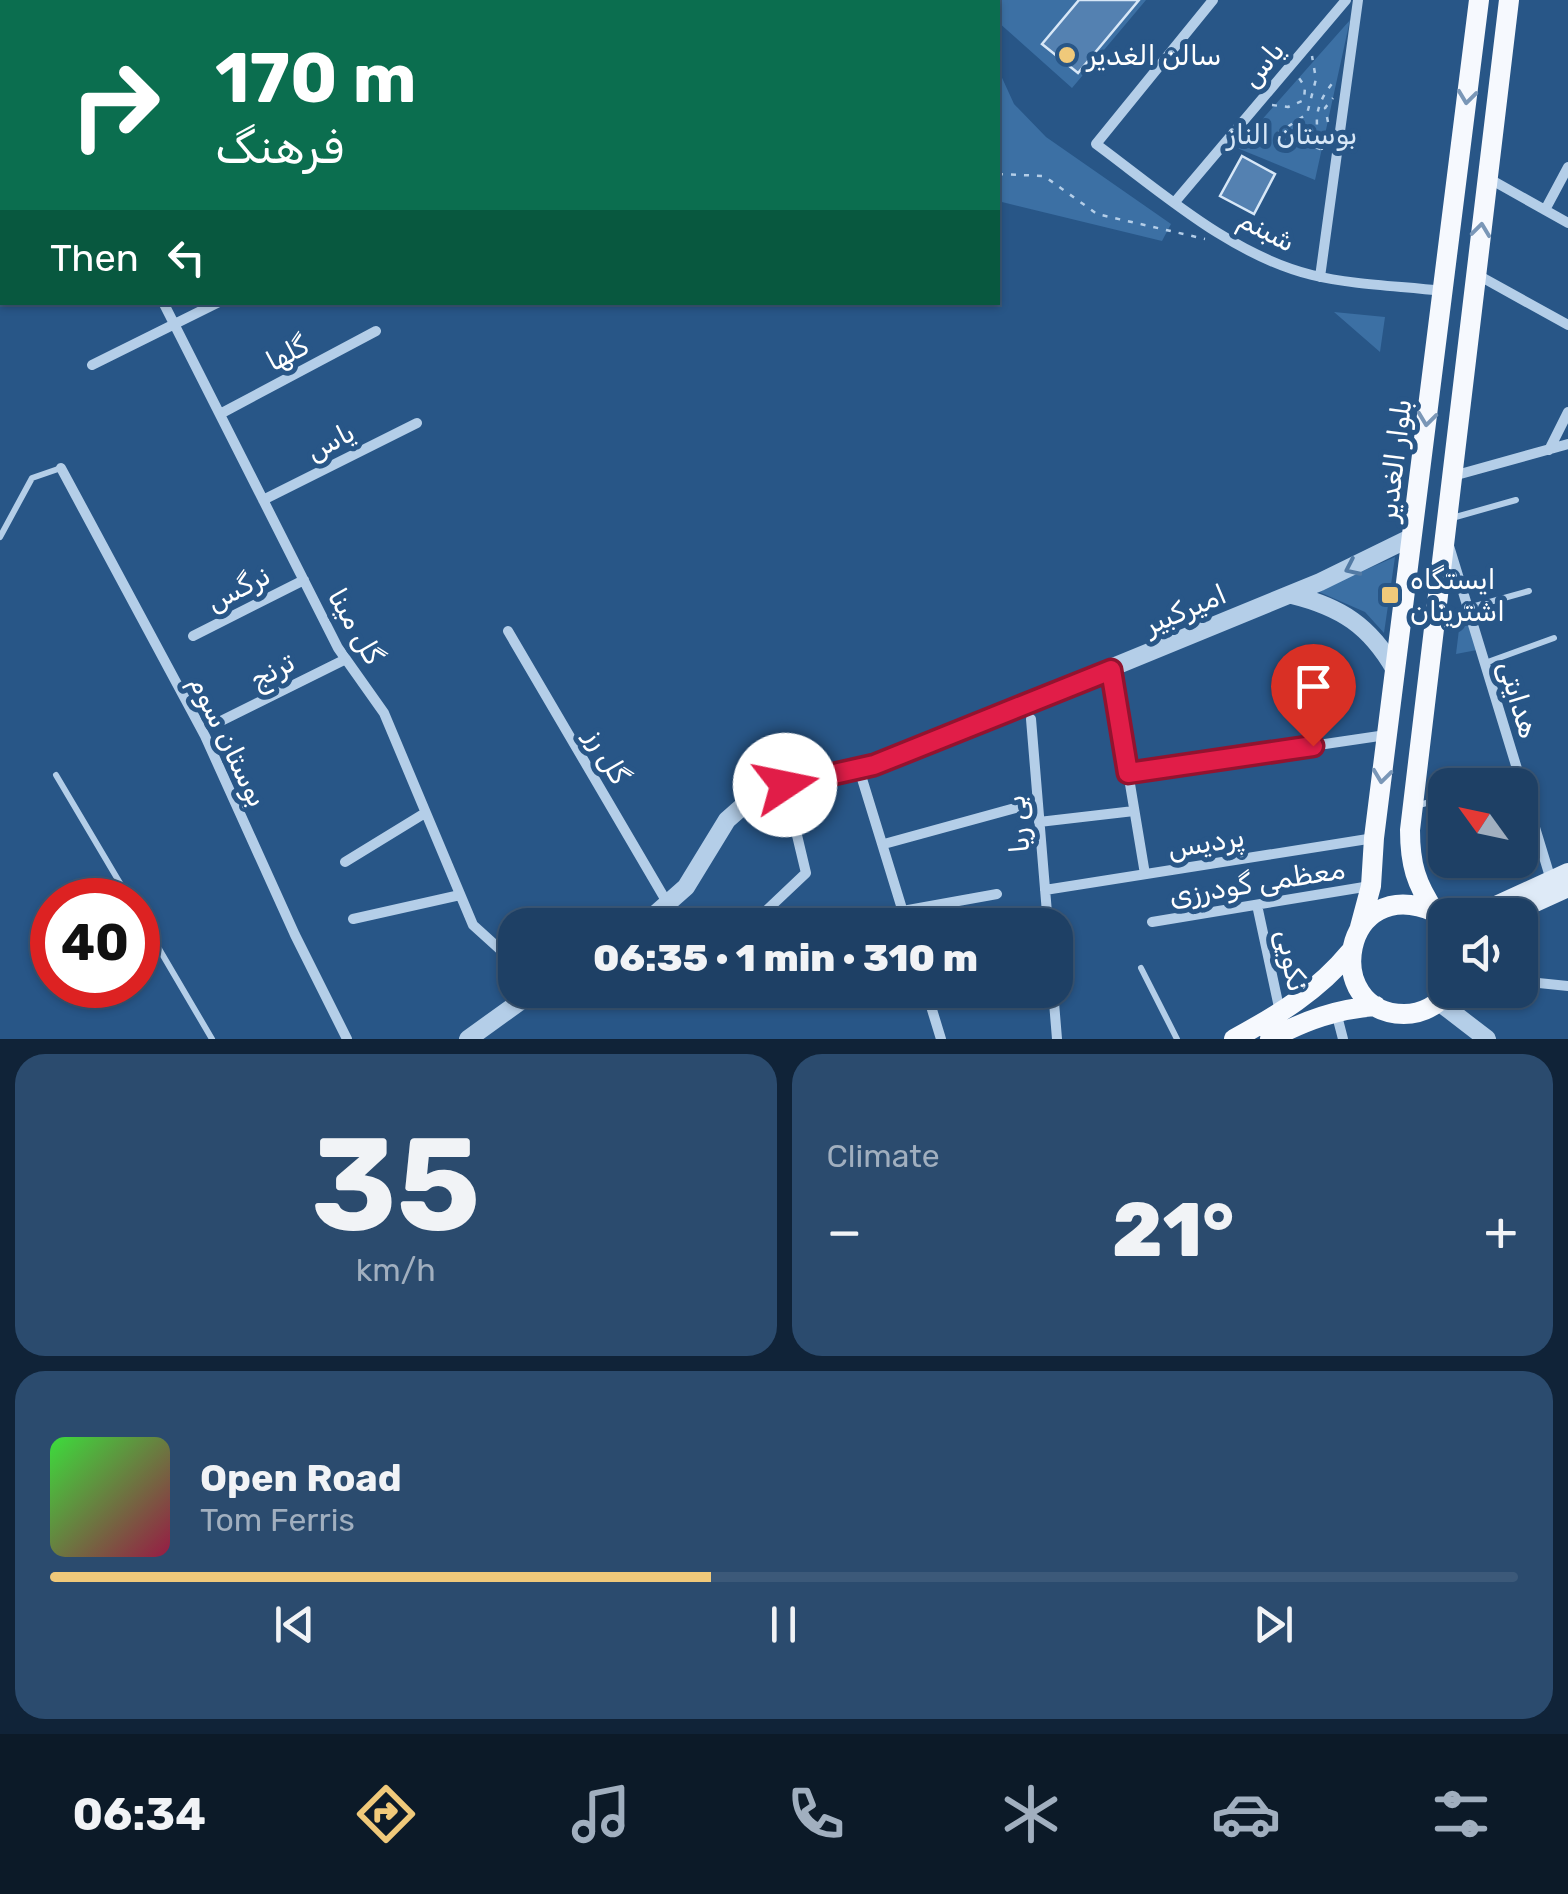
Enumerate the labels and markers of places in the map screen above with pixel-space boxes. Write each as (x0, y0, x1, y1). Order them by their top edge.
place label: سالن الغدیر (1085, 39, 1221, 72)
marker: سالن الغدیر (1056, 44, 1078, 66)
place label: ایستگاه اشترینان (1410, 563, 1505, 628)
marker: ایستگاه اشترینان (1379, 584, 1401, 606)
pin (1271, 644, 1356, 747)

